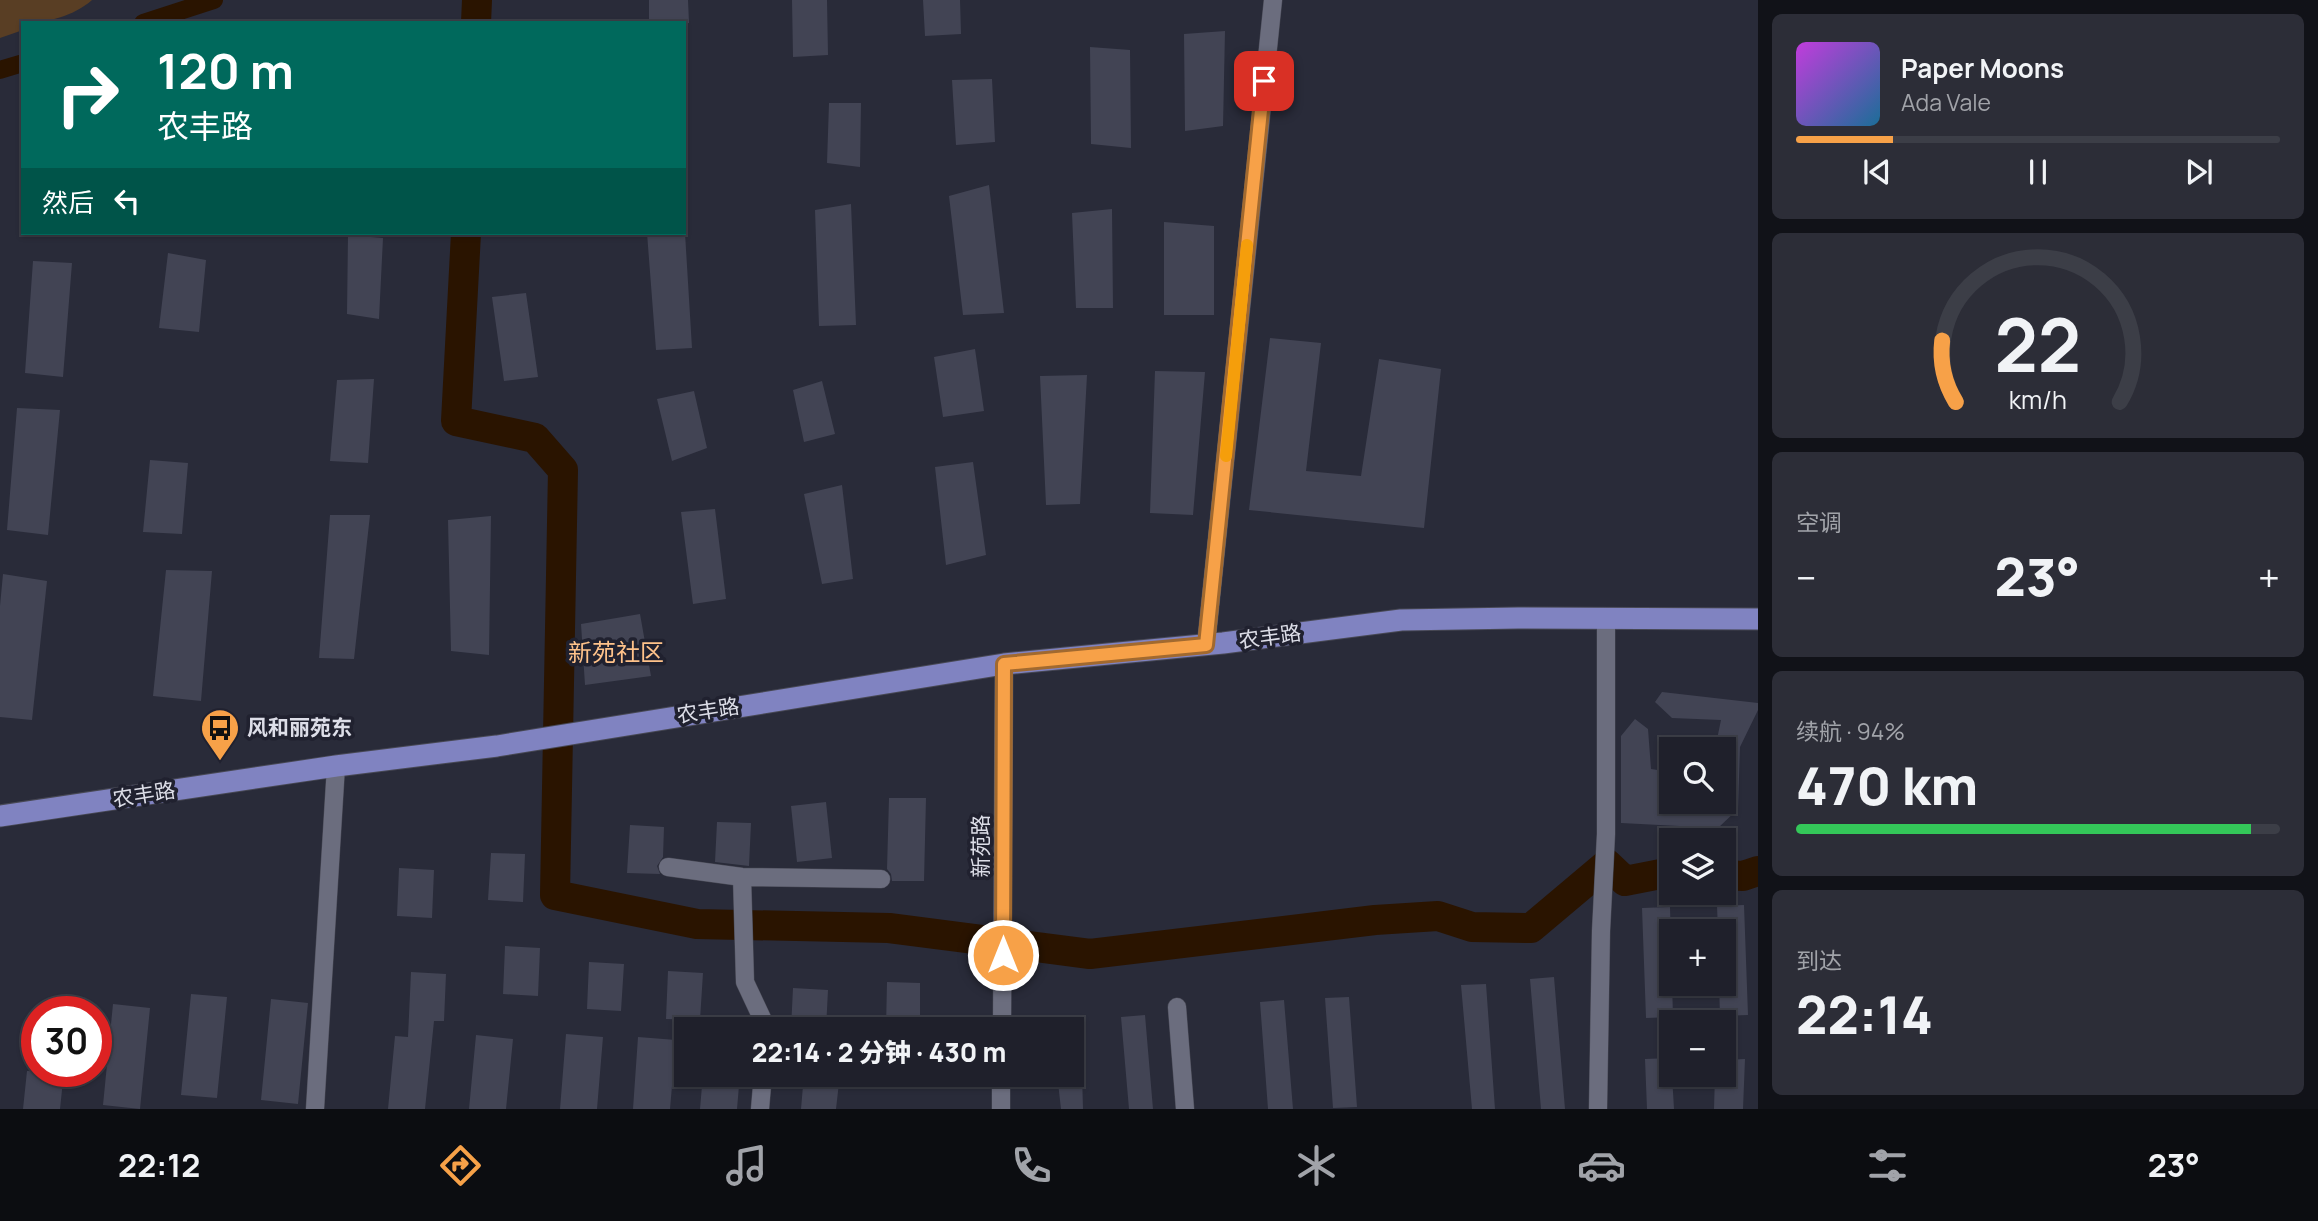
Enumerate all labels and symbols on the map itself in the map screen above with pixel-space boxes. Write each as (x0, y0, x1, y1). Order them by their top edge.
pin (1234, 51, 1294, 111)
street label: 农丰路 (1237, 618, 1303, 654)
district label: 新苑社区 (568, 635, 664, 668)
street label: 农丰路 (675, 691, 741, 729)
bus stop icon: 风和丽苑东 (199, 707, 241, 762)
place label: 风和丽苑东 (247, 713, 352, 741)
street label: 农丰路 (111, 775, 177, 813)
street label: 新苑路 (966, 815, 994, 878)
position arrow (966, 918, 1040, 992)
speed limit sign: 30 (21, 996, 112, 1087)

